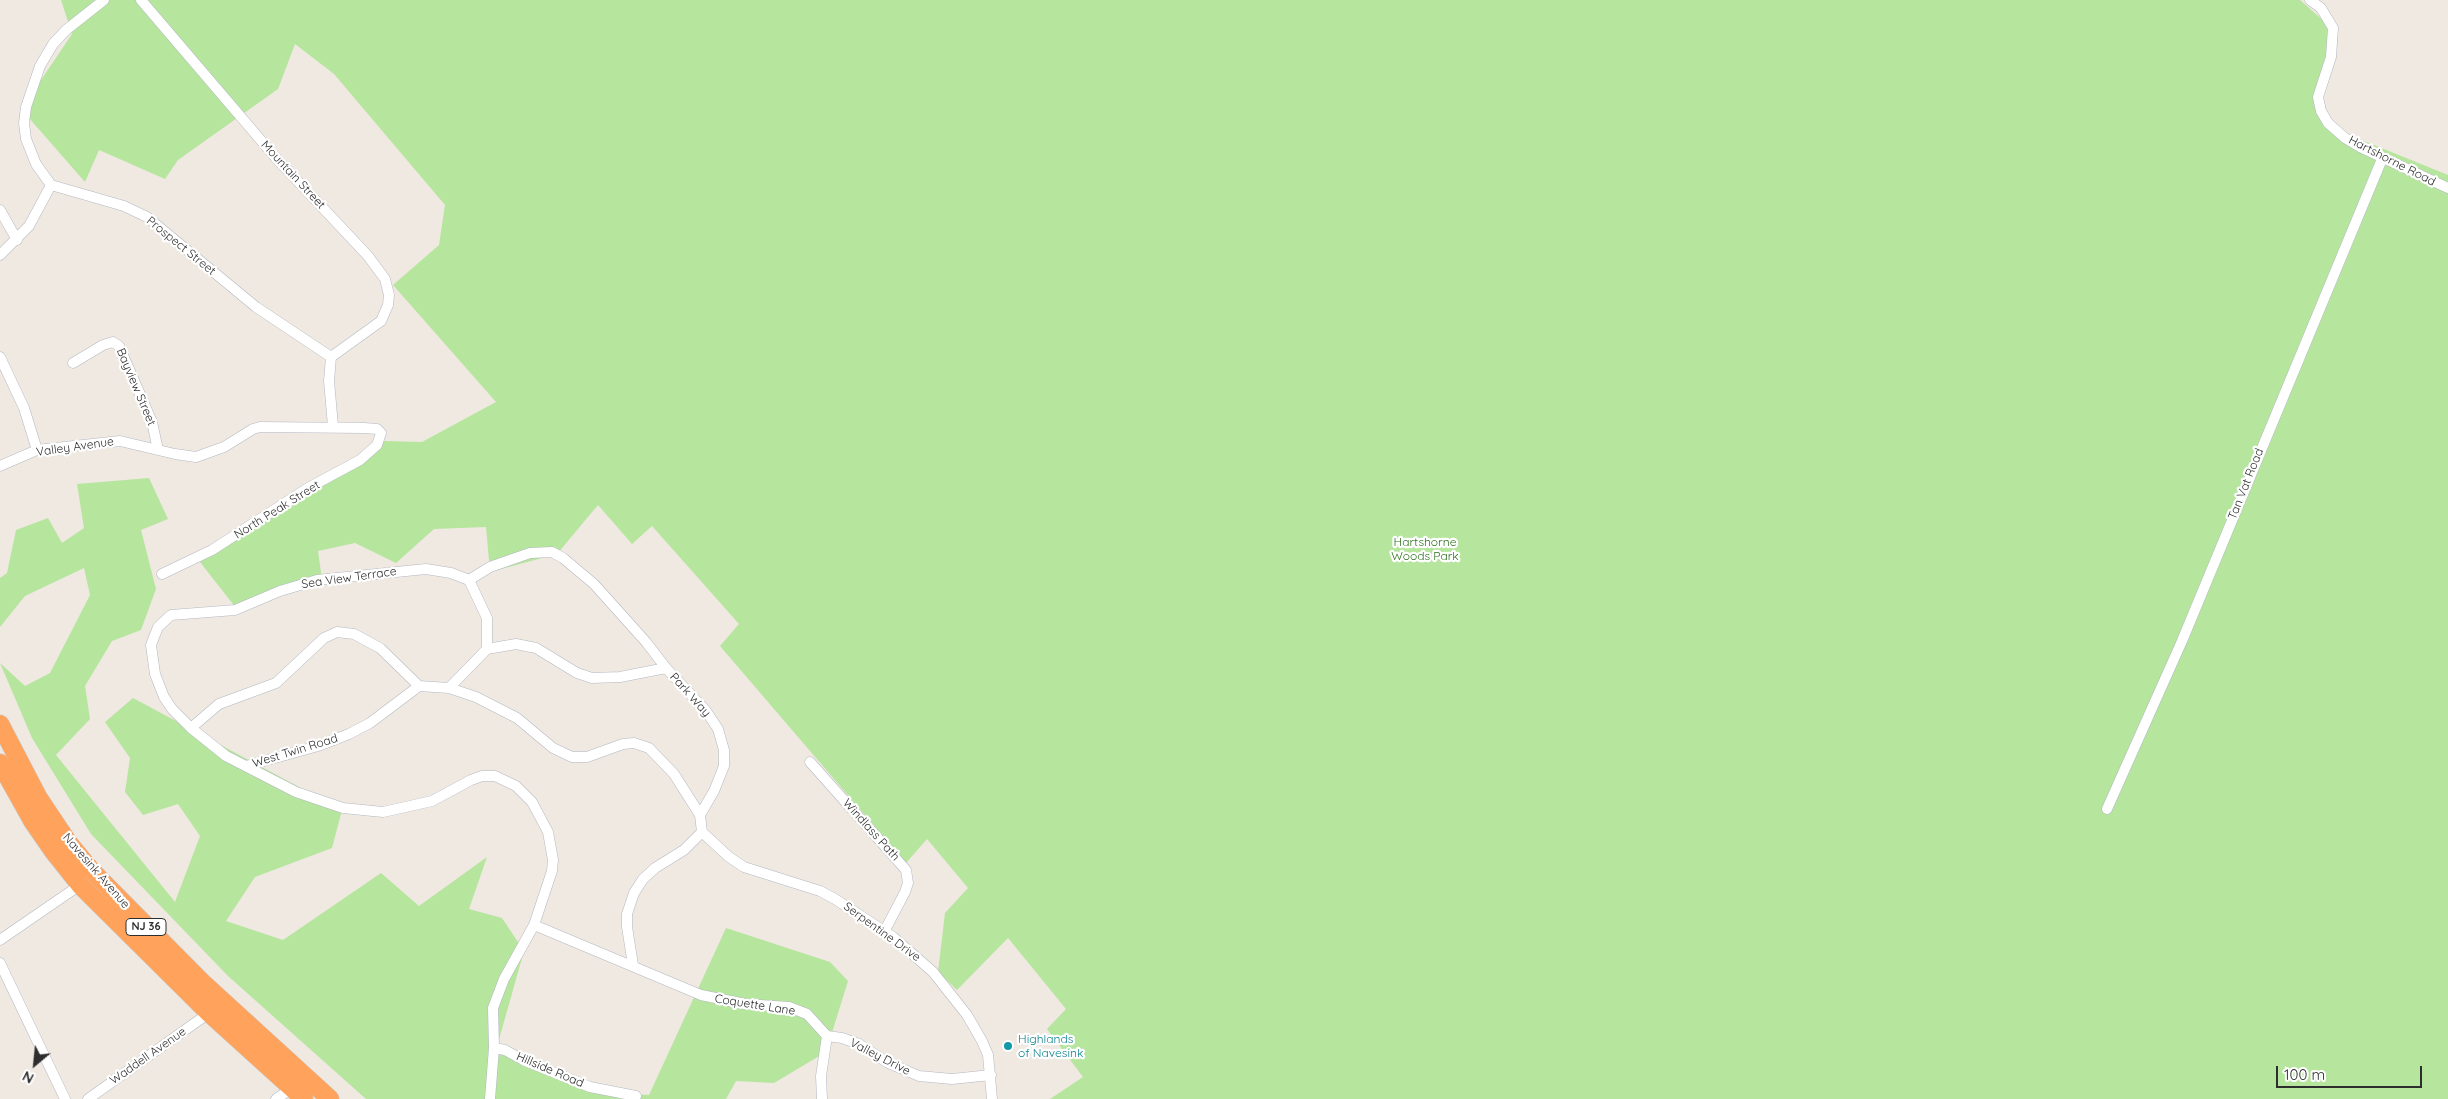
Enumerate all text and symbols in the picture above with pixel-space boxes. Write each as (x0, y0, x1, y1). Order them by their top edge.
street label: Hartshorne Road (2346, 133, 2438, 189)
street label: Mountain Street (258, 138, 328, 212)
street label: Prospect Street (144, 214, 218, 278)
street label: Bayview Street (113, 346, 159, 428)
street label: Valley Avenue (35, 434, 115, 460)
street label: Tan Vat Road (2225, 446, 2267, 522)
street label: North Peak Street (231, 478, 323, 542)
park label: Hartshorne Woods Park (1391, 535, 1459, 563)
street label: Sea View Terrace (301, 564, 397, 592)
street label: Park Way (666, 670, 714, 720)
street label: West Twin Road (251, 731, 339, 771)
street label: Windlass Path (839, 796, 903, 864)
street label: Navesink Avenue (59, 831, 133, 911)
street label: Serpentine Drive (841, 899, 923, 965)
road number: NJ 36 (126, 919, 166, 936)
street label: Coquette Lane (714, 992, 796, 1018)
street label: Waddell Avenue (107, 1024, 189, 1088)
place label: Highlands of Navesink (1018, 1032, 1083, 1060)
street label: Valley Drive (847, 1036, 913, 1078)
north arrow (10, 1039, 60, 1089)
marker: Highlands of Navesink (1002, 1040, 1014, 1052)
street label: Hillside Road (514, 1049, 586, 1091)
scale bar (2278, 1056, 2424, 1088)
text: 100 m (2284, 1065, 2325, 1084)
text: N (19, 1067, 37, 1088)

